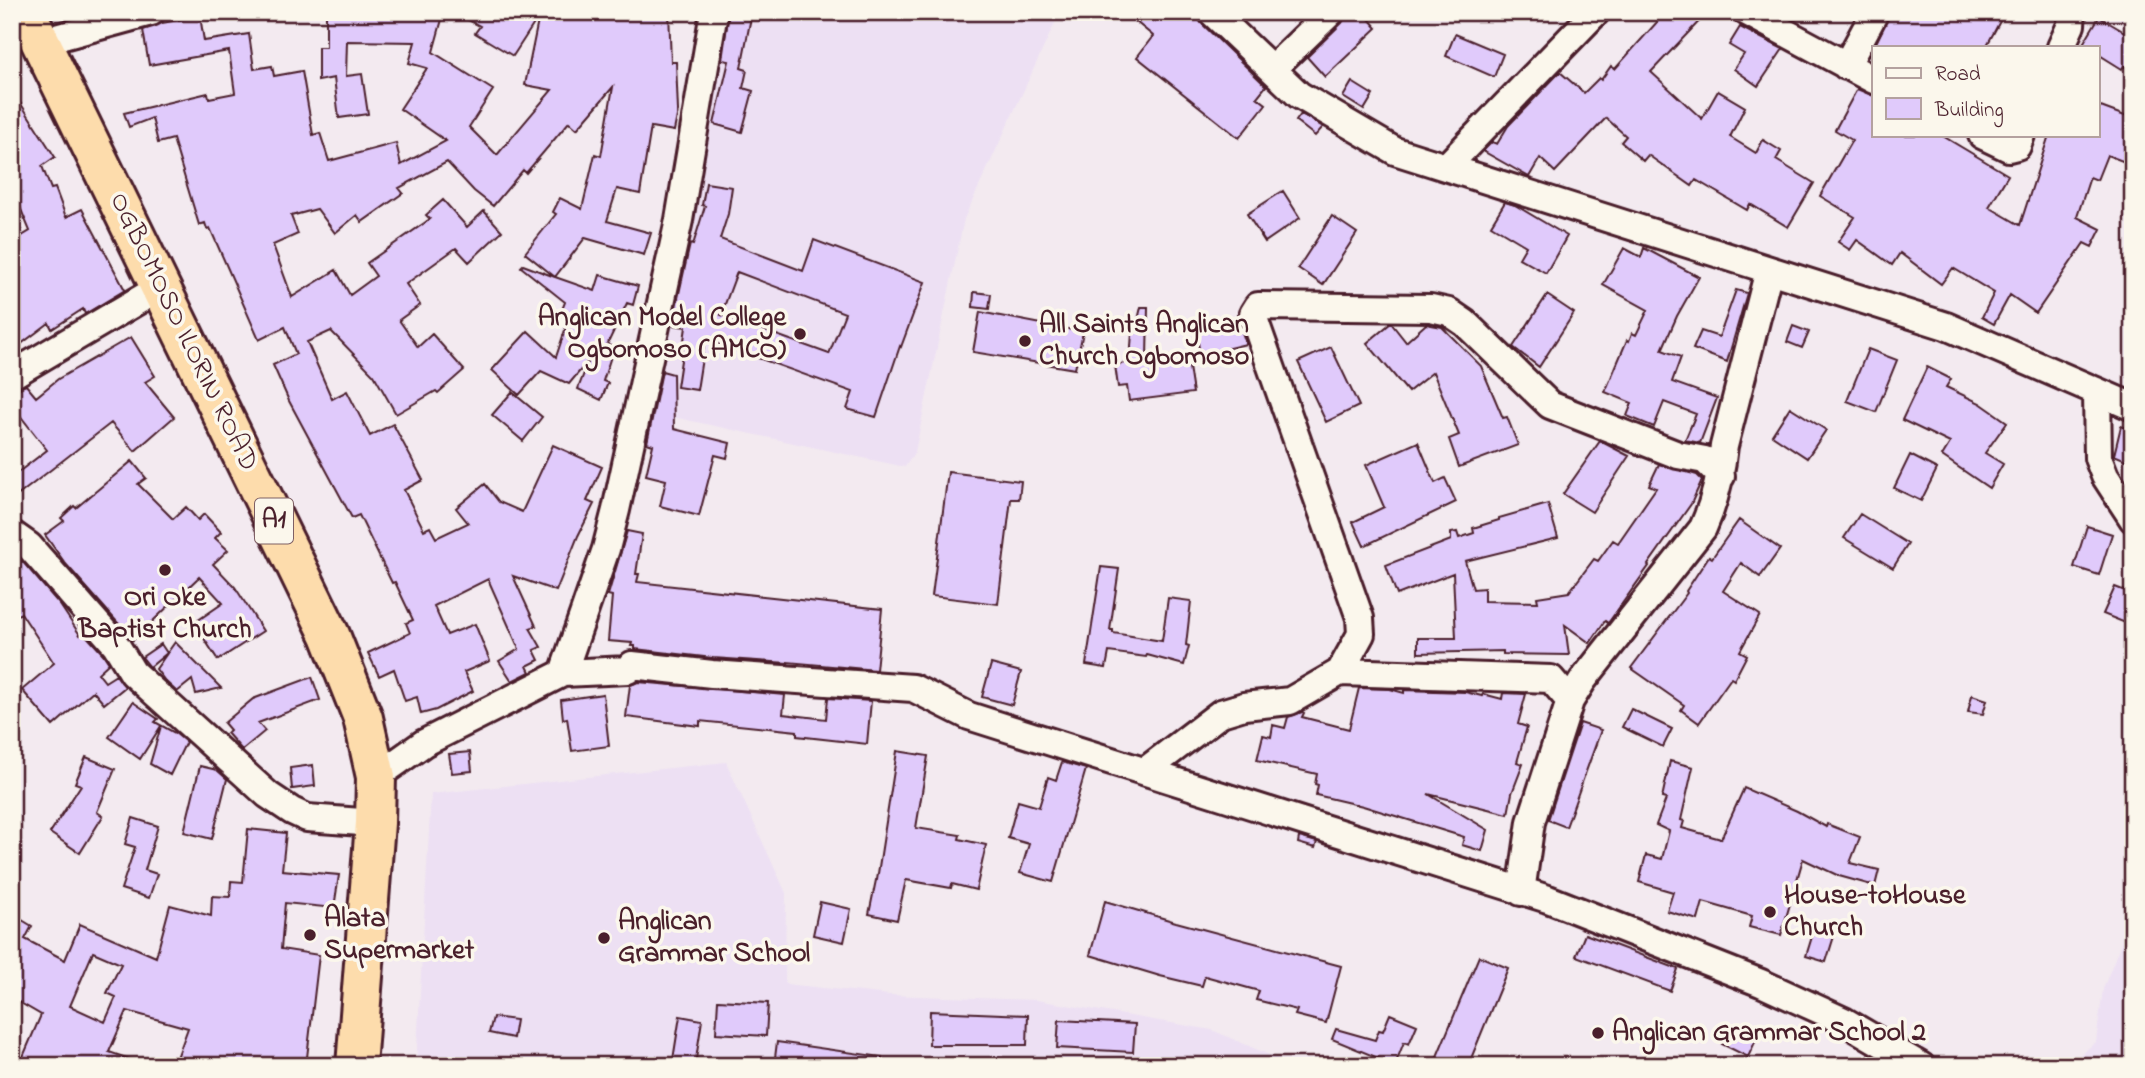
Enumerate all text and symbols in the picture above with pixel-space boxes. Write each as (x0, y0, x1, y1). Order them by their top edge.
legend (1872, 46, 2100, 136)
text: Road (1935, 60, 1981, 90)
text: Building (1934, 96, 2004, 128)
street label: OGBOMOSO ILORIN ROAD (98, 186, 268, 478)
place label: Anglican Model College Ogbomoso (AMCO) (538, 298, 787, 372)
place label: All Saints Anglican Church Ogbomoso (1039, 305, 1249, 379)
marker: Anglican Model College Ogbomoso (AMCO) (792, 326, 808, 342)
marker: All Saints Anglican Church Ogbomoso (1017, 333, 1033, 349)
road number: A1 (255, 499, 293, 544)
marker: Ori Oke Baptist Church (157, 562, 173, 578)
place label: Ori Oke Baptist Church (76, 578, 252, 651)
place label: House-toHouse Church (1784, 876, 1967, 949)
place label: Alata Supermarket (324, 899, 475, 972)
place label: Anglican Grammar School (618, 902, 811, 975)
marker: House-toHouse Church (1762, 904, 1778, 920)
marker: Alata Supermarket (302, 927, 318, 943)
marker: Anglican Grammar School (596, 930, 612, 946)
place label: Anglican Grammar School 2 (1612, 1013, 1926, 1055)
marker: Anglican Grammar School 2 (1590, 1025, 1606, 1041)

